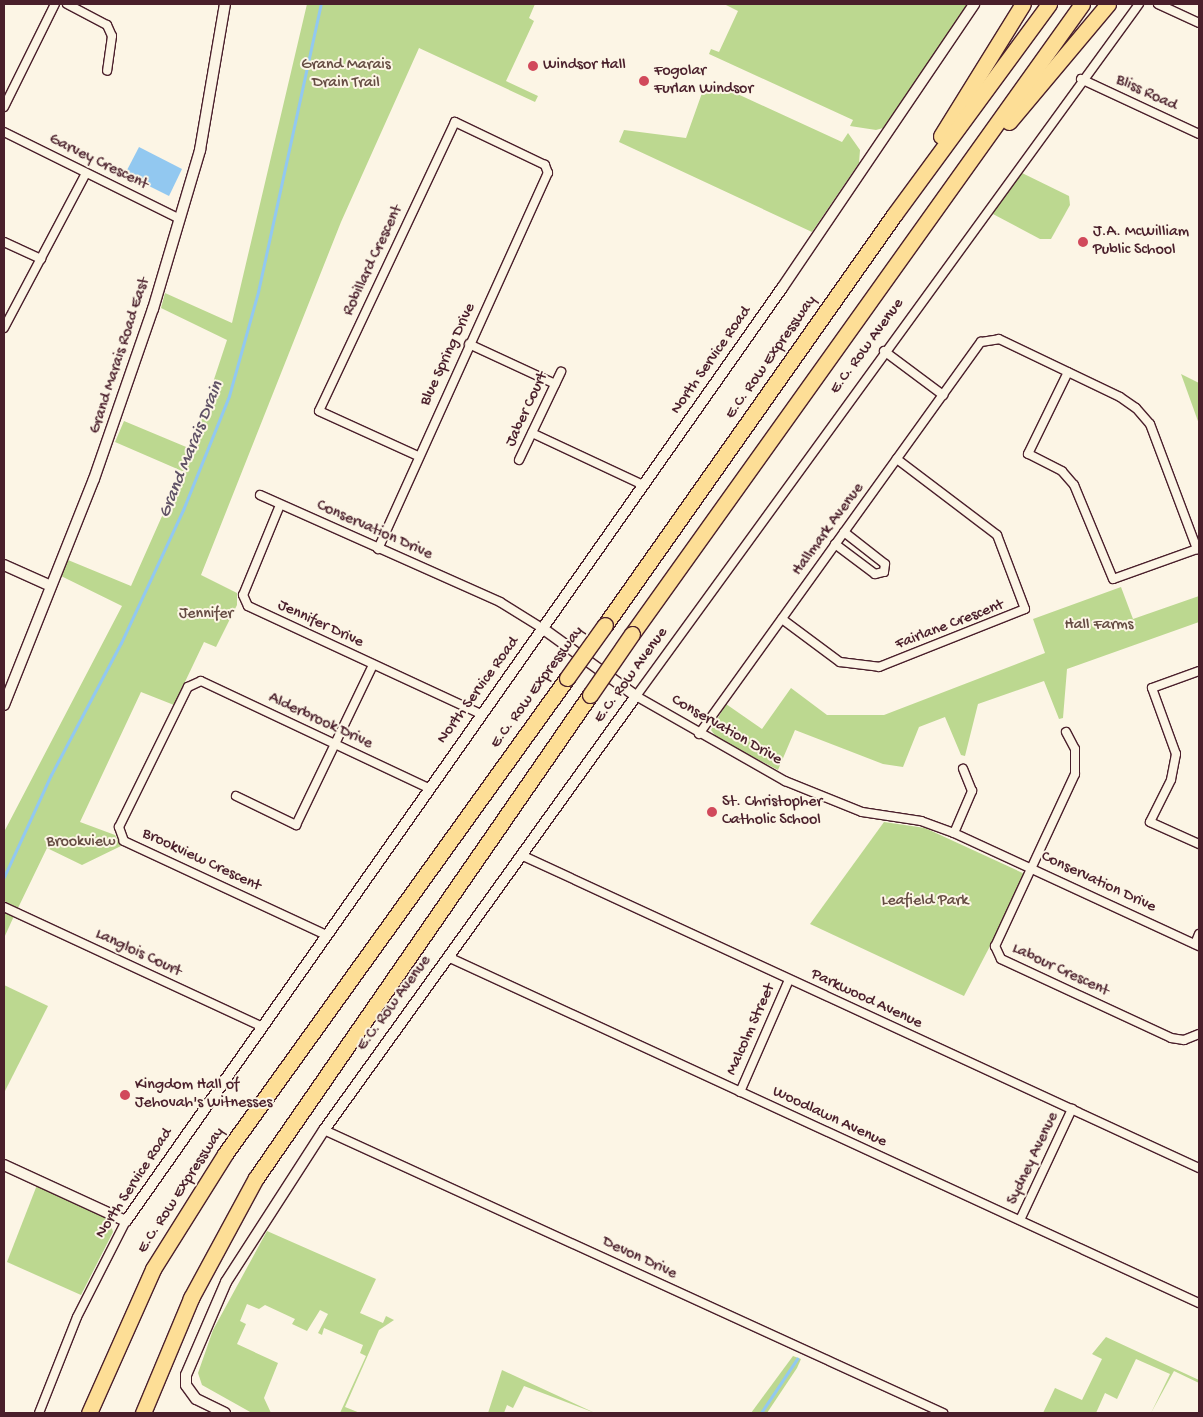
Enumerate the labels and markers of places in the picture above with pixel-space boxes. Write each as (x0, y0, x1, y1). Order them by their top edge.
place label: Windsor Hall (543, 56, 626, 76)
marker: Windsor Hall (527, 60, 539, 72)
place label: Fogolar Furlan Windsor (654, 62, 753, 100)
marker: Fogolar Furlan Windsor (638, 75, 650, 87)
place label: J.A. McWilliam Public School (1093, 223, 1189, 261)
marker: J.A. McWilliam Public School (1077, 236, 1089, 248)
place label: St. Christopher Catholic School (722, 793, 822, 831)
marker: St. Christopher Catholic School (706, 806, 718, 818)
place label: Kingdom Hall of Jehovah's Witnesses (135, 1076, 272, 1114)
marker: Kingdom Hall of Jehovah's Witnesses (119, 1089, 131, 1101)

